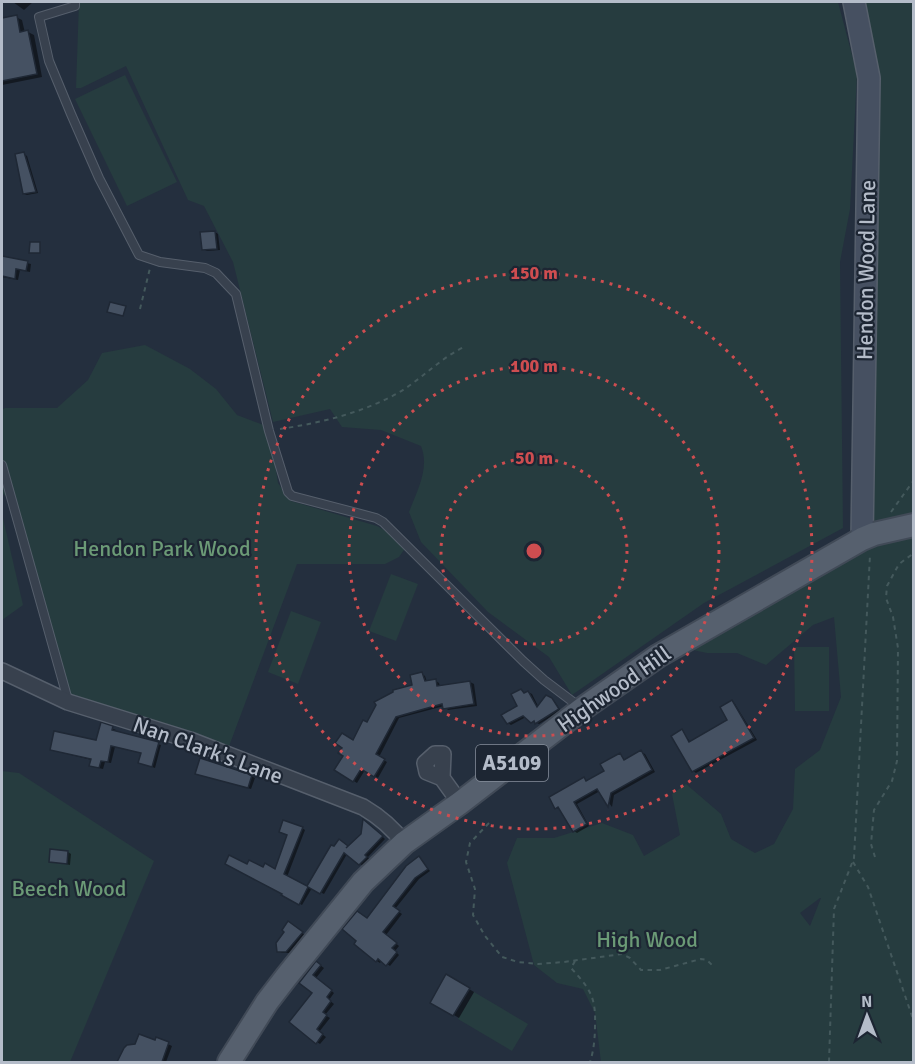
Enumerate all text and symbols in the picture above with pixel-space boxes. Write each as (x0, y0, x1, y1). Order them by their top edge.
street label: Hendon Wood Lane (851, 180, 881, 360)
text: 150 m (510, 262, 558, 284)
text: 100 m (510, 355, 558, 377)
text: 50 m (515, 447, 553, 469)
park label: Hendon Park Wood (73, 535, 251, 562)
centre of rings (524, 541, 544, 561)
street label: Highwood Hill (552, 640, 676, 738)
street label: Nan Clark's Lane (129, 710, 287, 790)
road number: A5109 (476, 745, 548, 781)
park label: Beech Wood (12, 875, 126, 902)
park label: High Wood (596, 926, 698, 953)
north arrow (837, 986, 897, 1046)
text: N (861, 992, 872, 1012)

